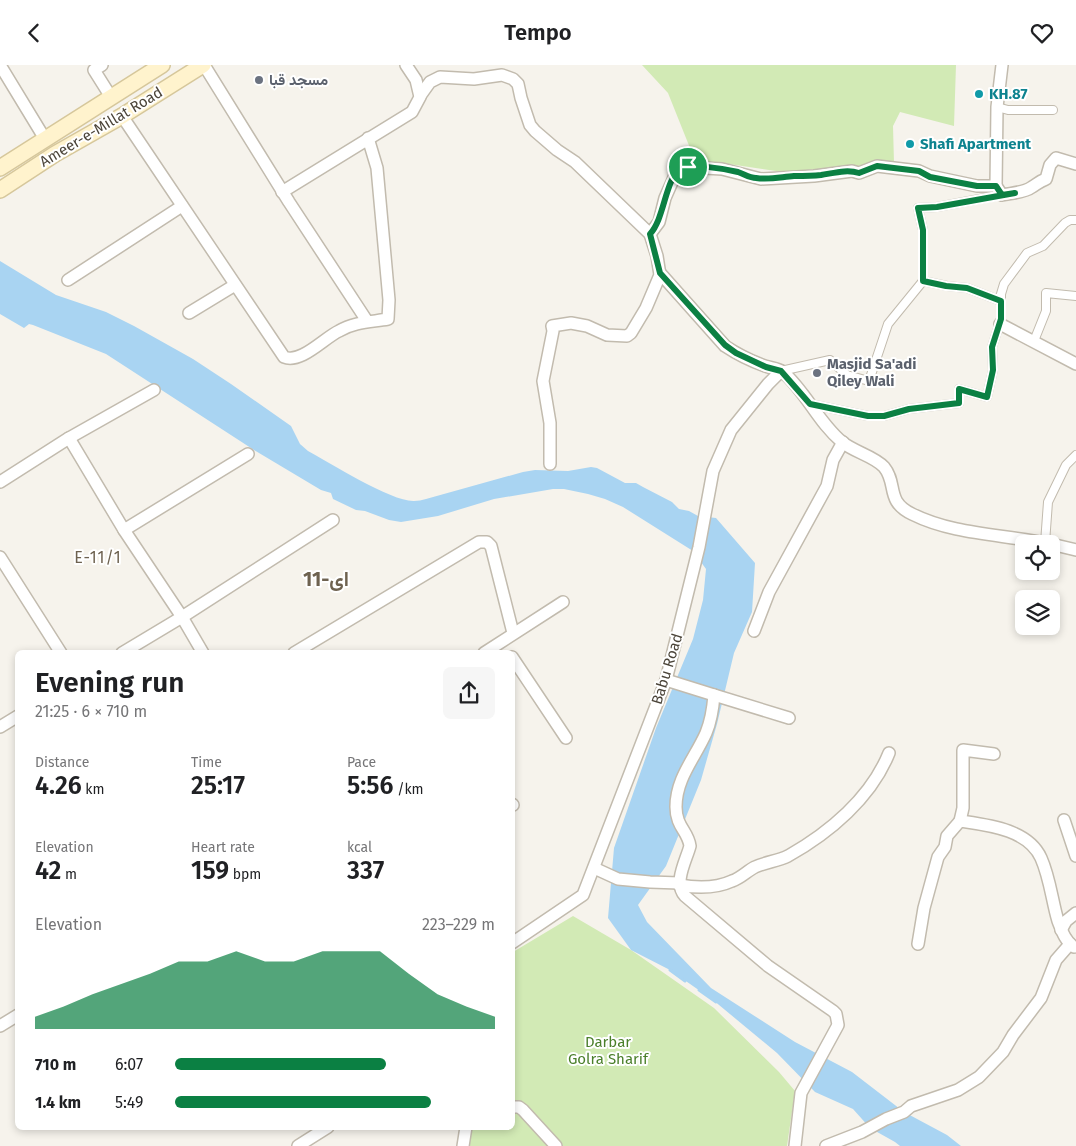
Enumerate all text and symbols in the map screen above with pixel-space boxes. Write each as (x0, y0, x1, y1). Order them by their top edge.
icon: back (20, 19, 48, 47)
text: Tempo (504, 19, 572, 46)
icon: heart (1028, 19, 1056, 47)
place label: مسجد قبا (269, 71, 328, 89)
marker: مسجد قبا (253, 74, 265, 86)
street label: Ameer-e-Millat Road (36, 83, 166, 171)
place label: KH.87 (989, 85, 1028, 103)
marker: KH.87 (973, 88, 985, 100)
place label: Shafi Apartment (920, 135, 1031, 153)
marker: Shafi Apartment (904, 138, 916, 150)
pin (667, 146, 709, 188)
icon: arrive (674, 153, 702, 181)
place label: Masjid Sa'adi Qiley Wali (827, 355, 917, 390)
marker: Masjid Sa'adi Qiley Wali (811, 367, 823, 379)
map controls (1015, 535, 1060, 635)
button: locate (1015, 535, 1060, 580)
district label: E-11/1 (74, 548, 122, 567)
district label: ای-11 (303, 567, 349, 591)
button: layers (1015, 590, 1060, 635)
street label: Babu Road (648, 631, 686, 707)
text: Evening run (35, 666, 184, 699)
button: share (443, 667, 495, 719)
text: 21:25 · 6 × 710 m (35, 702, 147, 721)
text: Distance (35, 754, 89, 771)
text: Time (191, 754, 222, 771)
text: Pace (347, 754, 376, 771)
text: 4.26 (35, 771, 82, 801)
text: 25:17 (191, 771, 245, 801)
text: 5:56 (347, 771, 393, 801)
text: km (82, 781, 105, 798)
text: /km (393, 781, 424, 798)
text: Elevation (35, 839, 94, 856)
text: Heart rate (191, 839, 255, 856)
text: kcal (347, 839, 372, 856)
text: 42 (35, 856, 61, 886)
text: 159 (191, 856, 229, 886)
text: 337 (347, 856, 384, 886)
text: m (61, 866, 77, 883)
text: bpm (229, 866, 261, 883)
text: Elevation (35, 915, 102, 934)
text: 223–229 m (422, 915, 495, 934)
park label: Darbar Golra Sharif (568, 1033, 649, 1068)
text: 710 m (35, 1055, 76, 1074)
text: 6:07 (115, 1055, 143, 1074)
text: 1.4 km (35, 1093, 81, 1112)
text: 5:49 (115, 1093, 143, 1112)

